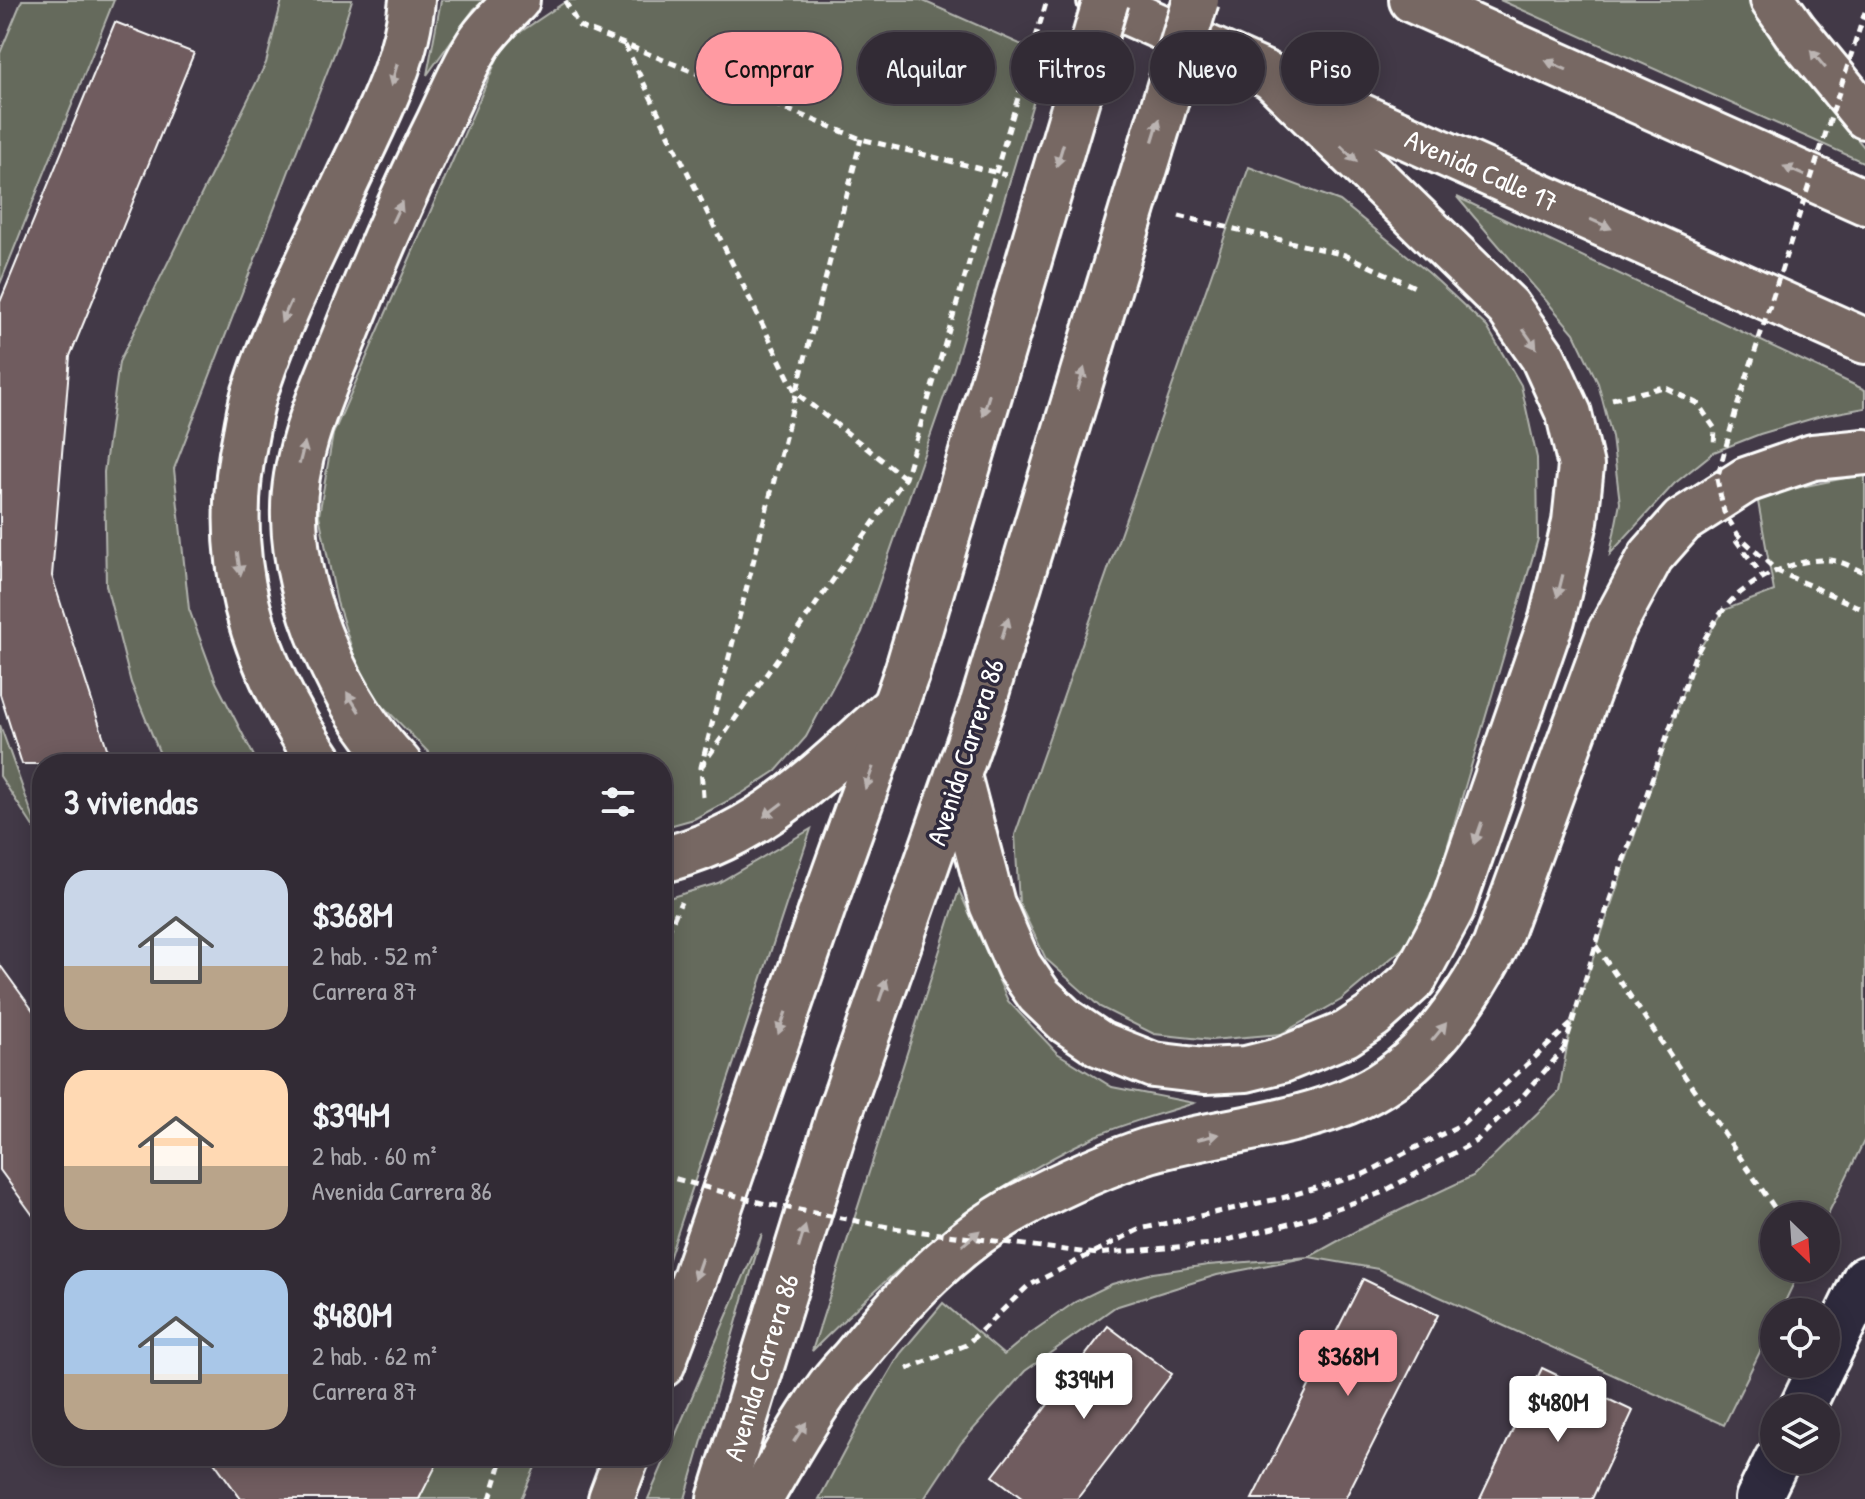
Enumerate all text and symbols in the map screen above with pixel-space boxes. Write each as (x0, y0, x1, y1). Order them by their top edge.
chip: Comprar (696, 32, 842, 104)
chip: Alquilar (858, 32, 995, 104)
chip: Filtros (1011, 32, 1134, 104)
chip: Nuevo (1150, 32, 1265, 104)
chip: Piso (1281, 32, 1379, 104)
one-way arrow (1810, 49, 1827, 69)
one-way arrow (1545, 58, 1568, 71)
one-way arrow (387, 64, 400, 88)
one-way arrow (1150, 118, 1163, 142)
street label: Avenida Calle 17 (1399, 120, 1564, 221)
one-way arrow (1053, 144, 1066, 168)
one-way arrow (1339, 144, 1358, 162)
one-way arrow (1782, 164, 1806, 177)
one-way arrow (390, 200, 404, 223)
one-way arrow (1589, 217, 1613, 231)
one-way arrow (279, 300, 293, 324)
one-way arrow (1522, 329, 1538, 350)
one-way arrow (1075, 367, 1088, 391)
one-way arrow (979, 393, 992, 417)
one-way arrow (297, 441, 309, 466)
one-way arrow (233, 552, 246, 577)
one-way arrow (1553, 574, 1565, 599)
one-way arrow (999, 616, 1012, 640)
street label: Avenida Carrera 86 (917, 654, 1013, 850)
one-way arrow (346, 691, 360, 713)
one-way arrow (863, 766, 875, 790)
text: 3 viviendas (64, 779, 198, 825)
icon: filters (596, 780, 640, 824)
one-way arrow (763, 802, 783, 818)
one-way arrow (1471, 821, 1483, 845)
text: $368M (312, 892, 393, 938)
icon: home (128, 902, 224, 998)
text: 2 hab. · 52 m² (312, 938, 438, 973)
text: Carrera 87 (312, 973, 417, 1008)
one-way arrow (877, 978, 889, 1002)
one-way arrow (776, 1011, 788, 1035)
one-way arrow (1431, 1022, 1447, 1042)
text: $394M (312, 1092, 390, 1138)
icon: home (128, 1102, 224, 1198)
one-way arrow (1196, 1130, 1221, 1143)
text: 2 hab. · 60 m² (312, 1138, 436, 1173)
text: Avenida Carrera 86 (312, 1173, 492, 1208)
north arrow (1760, 1202, 1840, 1282)
map controls (1760, 1202, 1840, 1474)
one-way arrow (796, 1225, 808, 1249)
one-way arrow (962, 1230, 981, 1248)
one-way arrow (691, 1257, 704, 1281)
street label: Avenida Carrera 86 (714, 1269, 808, 1465)
text: $480M (312, 1292, 392, 1338)
button: locate (1760, 1298, 1840, 1378)
icon: home (128, 1302, 224, 1398)
pin: $368M (1292, 1330, 1404, 1398)
text: 2 hab. · 62 m² (312, 1338, 437, 1373)
text: $368M (1317, 1338, 1379, 1373)
pin: $394M (1028, 1353, 1140, 1421)
text: $394M (1054, 1361, 1114, 1396)
text: Carrera 87 (312, 1373, 417, 1408)
pin: $480M (1502, 1376, 1614, 1444)
text: $480M (1527, 1384, 1589, 1419)
button: layers (1760, 1394, 1840, 1474)
one-way arrow (792, 1421, 806, 1443)

